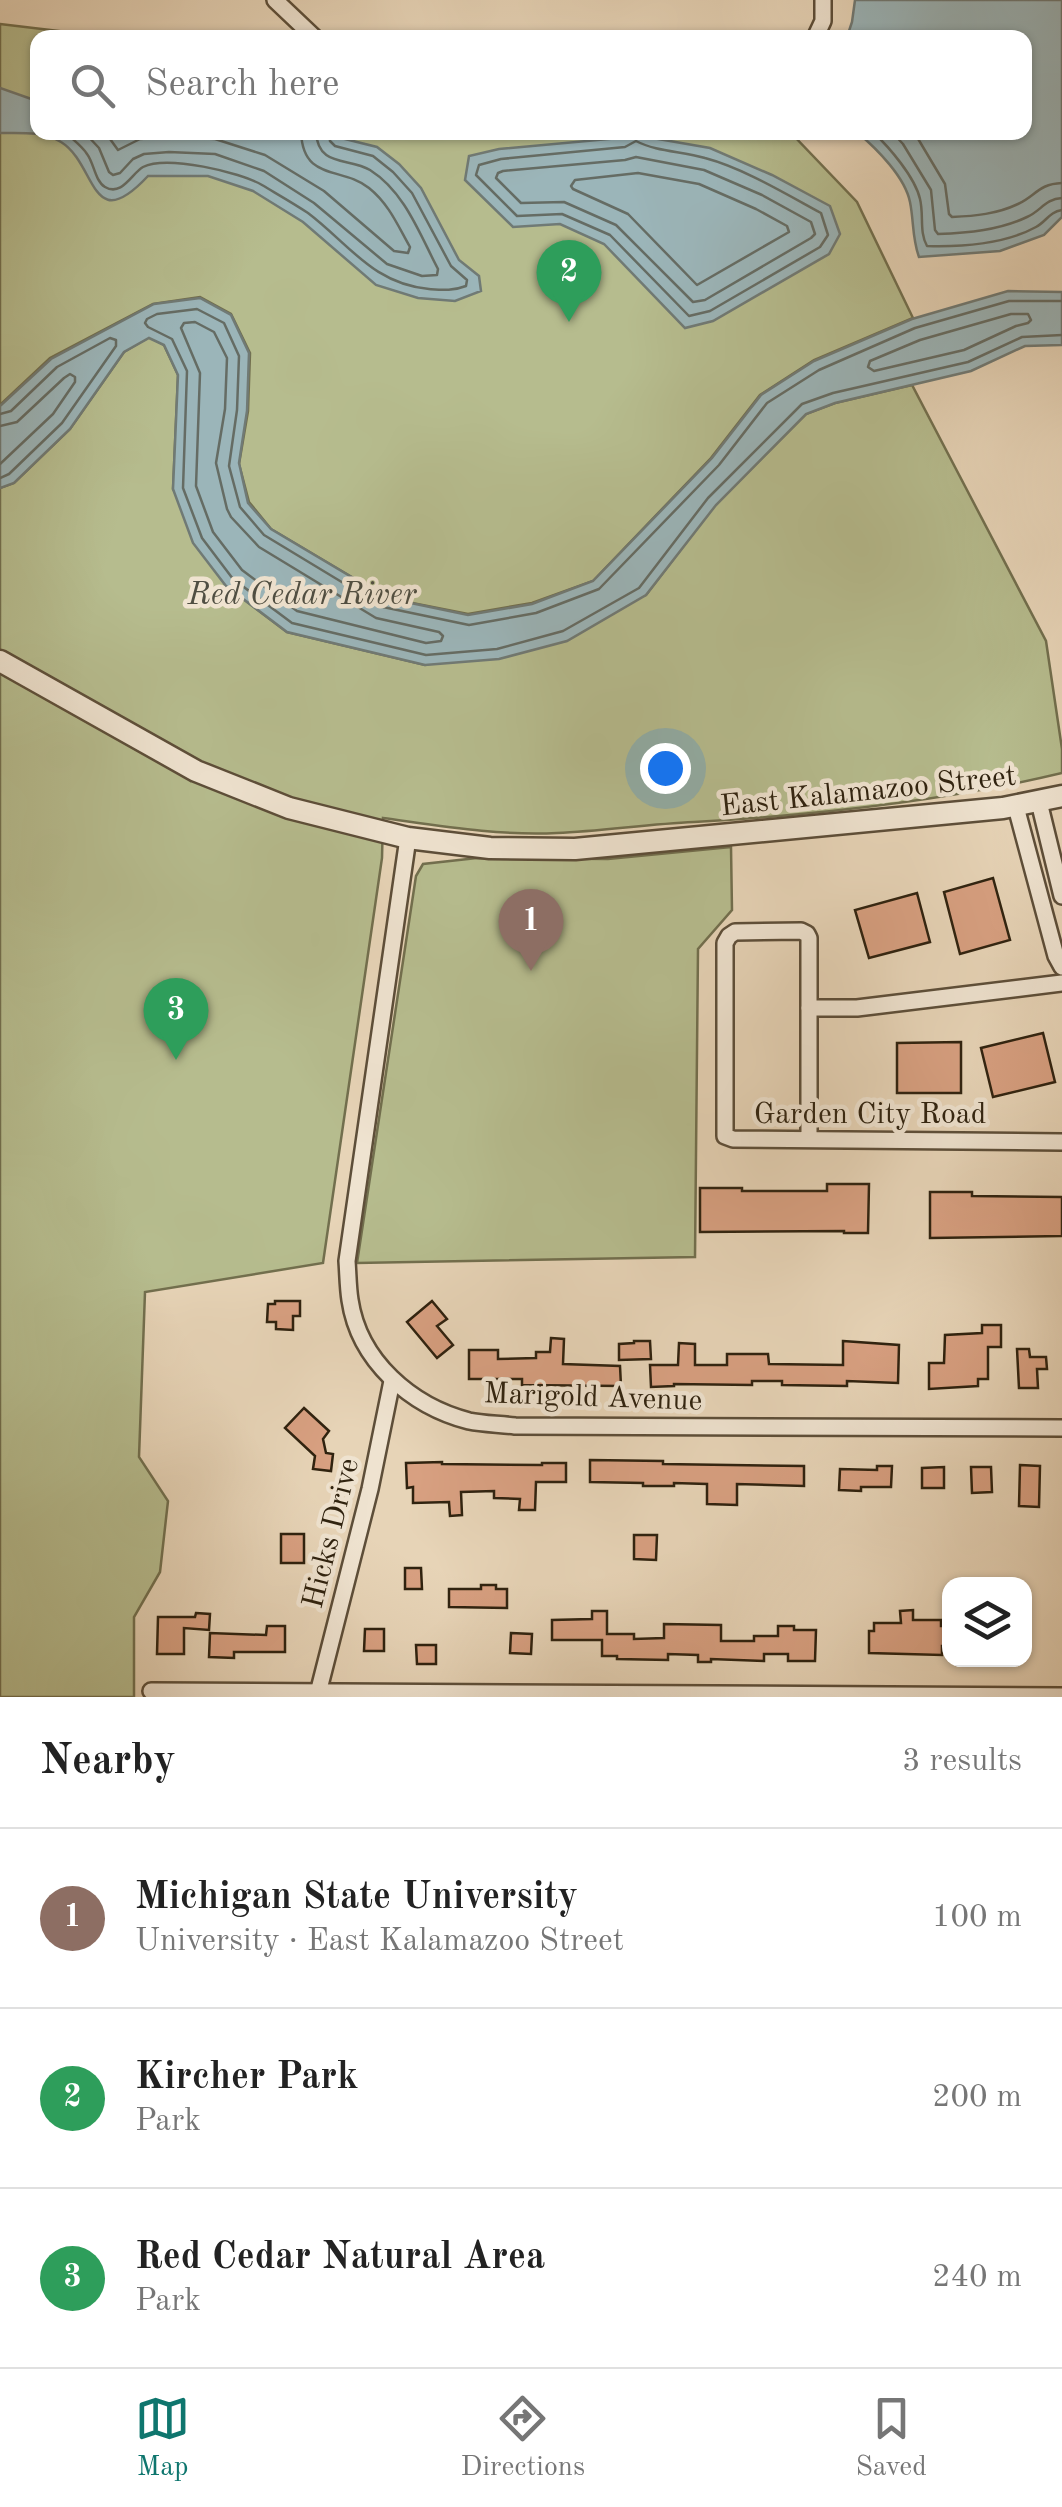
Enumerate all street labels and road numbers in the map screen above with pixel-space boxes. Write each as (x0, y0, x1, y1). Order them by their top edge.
street label: East Kalamazoo Street (719, 762, 1018, 822)
street label: Garden City Road (754, 1100, 986, 1130)
street label: Marigold Avenue (483, 1379, 703, 1417)
street label: Hicks Drive (299, 1455, 365, 1612)

